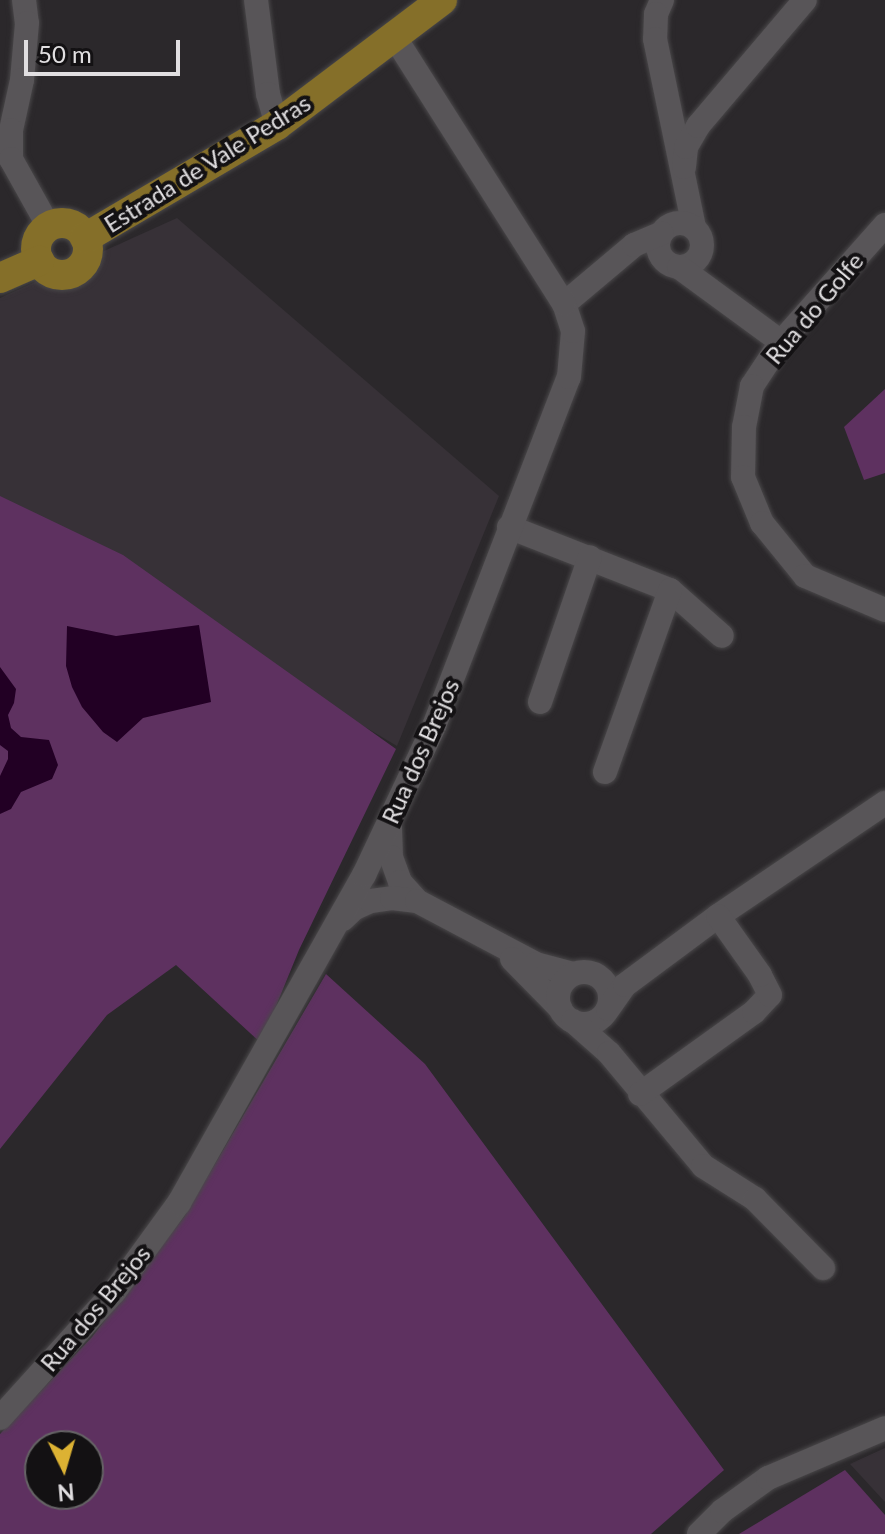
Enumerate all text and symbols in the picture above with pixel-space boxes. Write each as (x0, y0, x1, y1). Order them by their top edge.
scale bar (28, 24, 184, 74)
text: 50 m (38, 39, 92, 68)
street label: Estrada de Vale Pedras (98, 88, 316, 238)
street label: Rua do Golfe (759, 246, 869, 370)
street label: Rua dos Brejos (375, 674, 465, 828)
street label: Rua dos Brejos (34, 1239, 156, 1377)
north arrow (24, 1430, 104, 1510)
text: N (56, 1478, 76, 1507)

